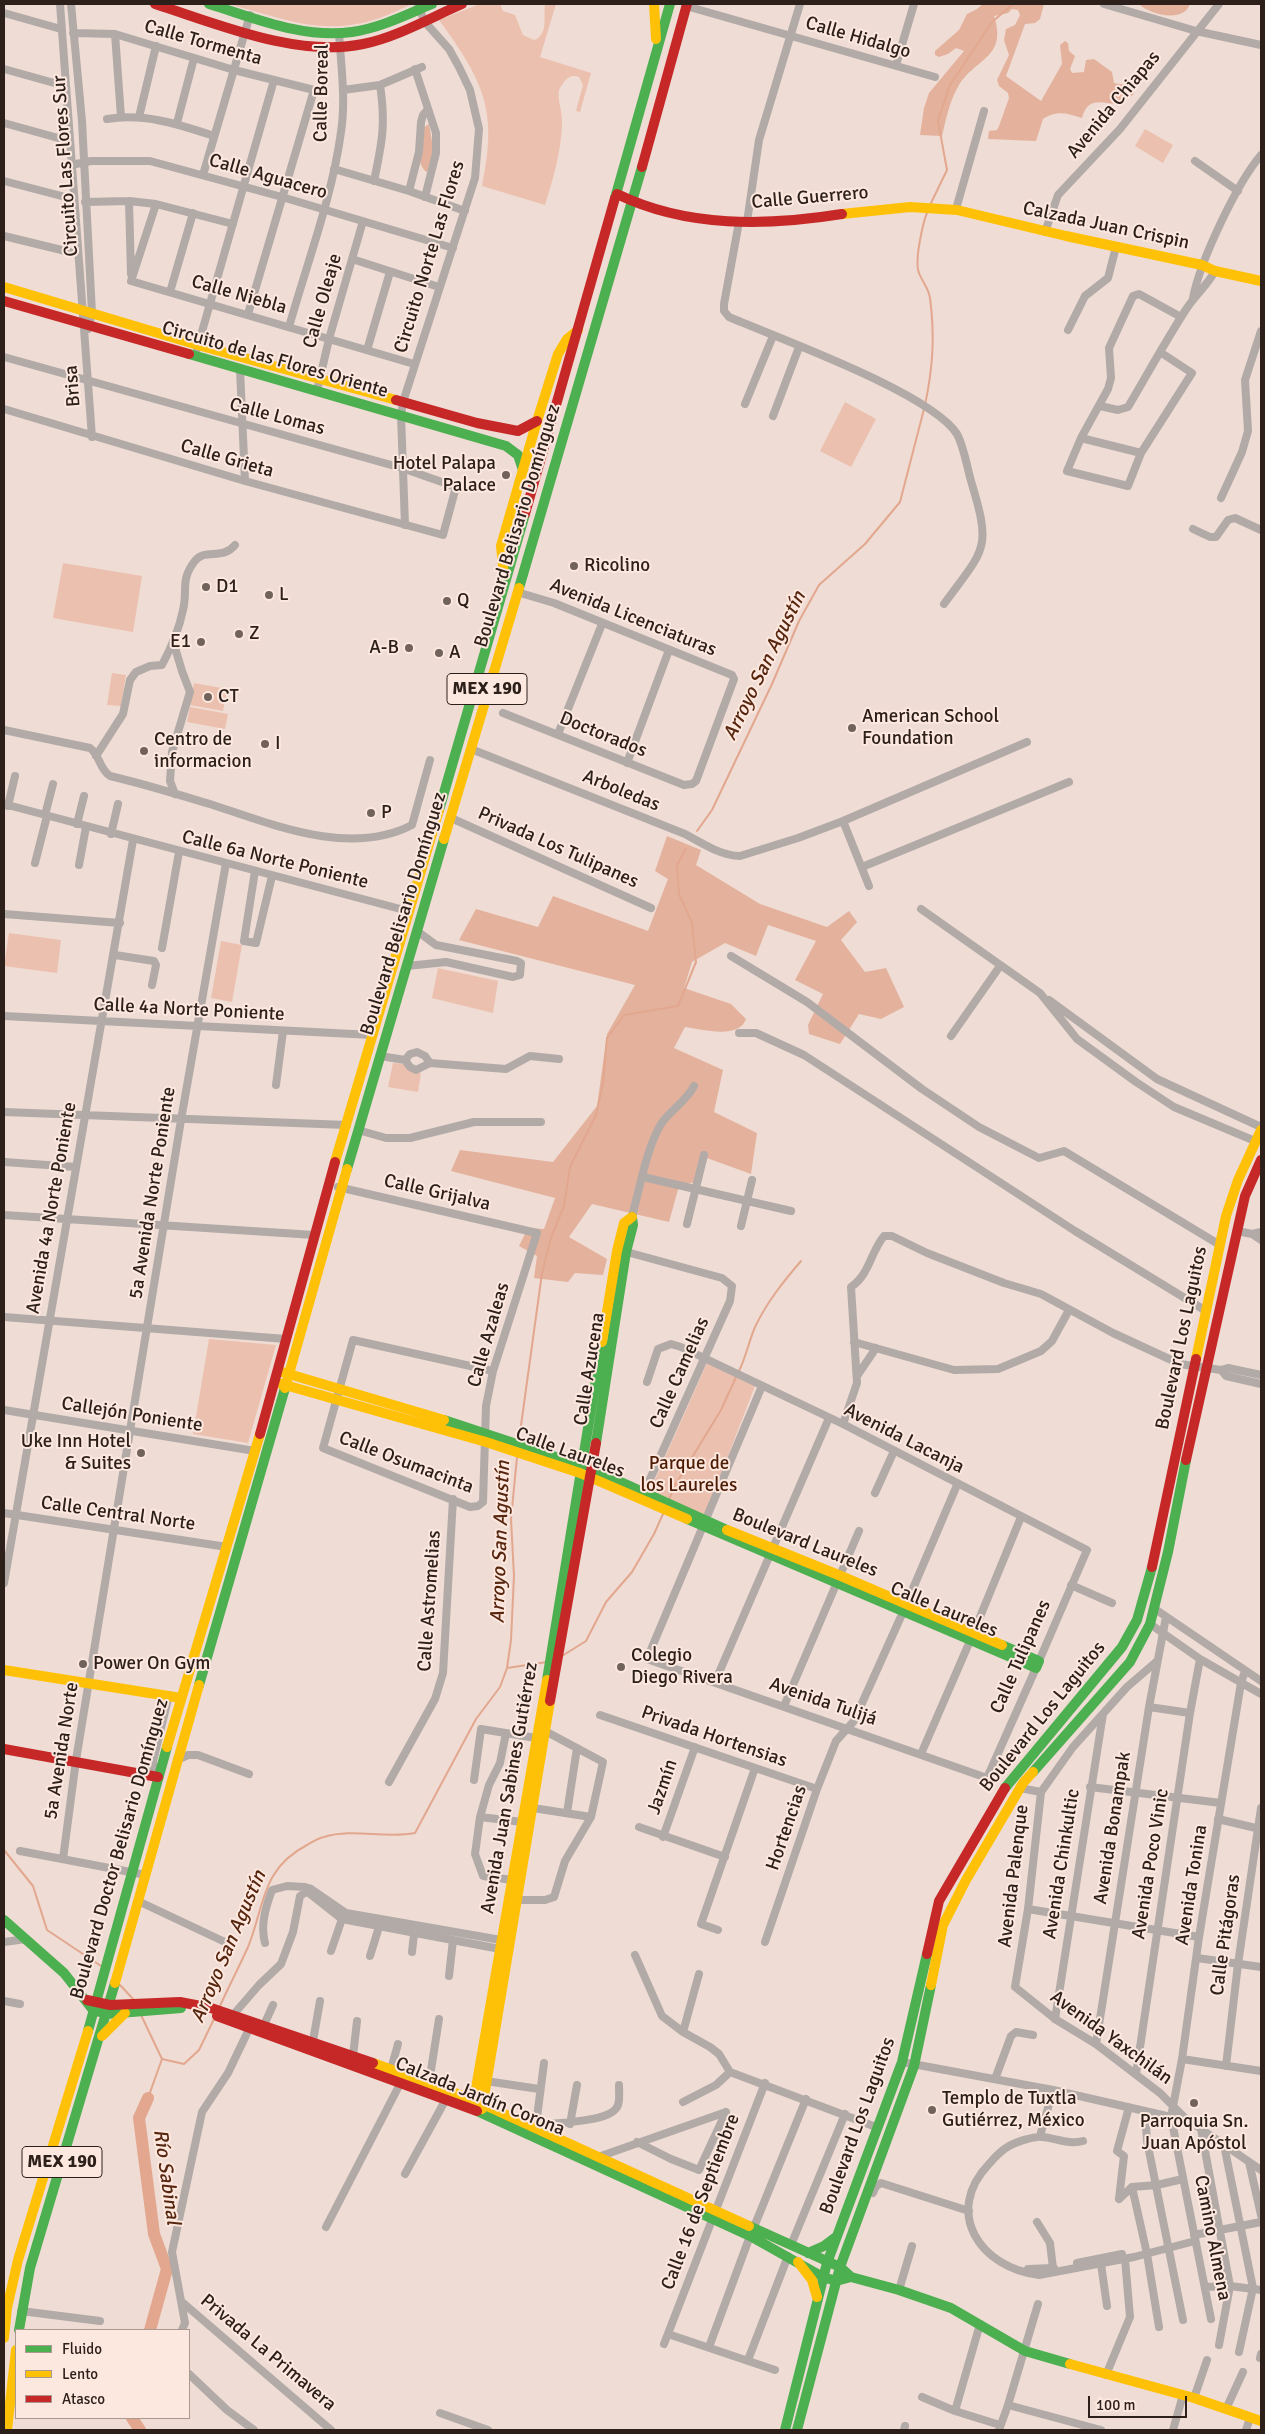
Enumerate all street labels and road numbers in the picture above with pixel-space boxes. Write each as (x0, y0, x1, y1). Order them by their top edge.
street label: Calle Hidalgo (803, 12, 913, 64)
street label: Calle Tormenta (142, 15, 264, 71)
street label: Calle Boreal (310, 44, 334, 142)
street label: Avenida Chiapas (1062, 47, 1166, 163)
street label: Circuito Las Flores Sur (48, 75, 84, 257)
street label: Calle Aguacero (206, 149, 330, 205)
street label: Circuito Norte Las Flores (390, 158, 470, 356)
street label: Calle Guerrero (751, 182, 869, 214)
street label: Calzada Juan Crispin (1021, 197, 1191, 255)
street label: Calle Oleaje (299, 251, 347, 351)
street label: Calle Niebla (189, 270, 289, 320)
street label: Circuito de las Flores Oriente (159, 317, 391, 403)
street label: Brisa (60, 364, 86, 408)
street label: Calle Lomas (227, 393, 327, 441)
street label: Boulevard Belisario Domínguez (470, 402, 566, 650)
street label: Calle Grieta (178, 435, 276, 483)
street label: Avenida Licenciaturas (546, 574, 720, 662)
road number: MEX 190 (447, 674, 527, 704)
street label: Doctorados (556, 707, 650, 763)
street label: Arboledas (579, 765, 663, 817)
street label: Boulevard Belisario Domínguez (356, 790, 452, 1038)
street label: Privada Los Tulipanes (474, 802, 642, 894)
street label: Calle 6a Norte Poniente (179, 826, 371, 894)
street label: Calle 4a Norte Poniente (93, 994, 285, 1026)
street label: 5a Avenida Norte Poniente (125, 1085, 181, 1301)
street label: Avenida 4a Norte Poniente (22, 1100, 82, 1316)
street label: Calle Grijalva (381, 1170, 493, 1216)
street label: Boulevard Los Laguitos (1151, 1244, 1213, 1432)
street label: Calle Azaleas (463, 1280, 515, 1390)
street label: Calle Azucena (570, 1311, 610, 1427)
street label: Calle Camelias (645, 1314, 715, 1432)
street label: Callejón Poniente (60, 1393, 204, 1437)
street label: Avenida Lacanja (840, 1399, 968, 1479)
street label: Calle Laureles (512, 1423, 628, 1483)
street label: Calle Osumacinta (336, 1427, 476, 1499)
street label: Calle Central Norte (39, 1492, 197, 1536)
street label: Boulevard Laureles (729, 1503, 881, 1583)
street label: Calle Astromelias (414, 1530, 446, 1672)
street label: Calle Laureles (887, 1577, 1001, 1643)
street label: Calle Tulipanes (986, 1597, 1056, 1717)
street label: Boulevard Los Laguitos (975, 1637, 1111, 1797)
street label: Avenida Juan Sabines Gutiérrez (477, 1660, 543, 1916)
street label: Avenida Tulijá (766, 1673, 880, 1731)
street label: 5a Avenida Norte (40, 1681, 84, 1821)
street label: Boulevard Doctor Belisario Domínguez (66, 1696, 174, 2002)
street label: Privada Hortensias (638, 1701, 790, 1773)
street label: Avenida Bonampak (1090, 1750, 1136, 1906)
street label: Jazmín (643, 1756, 683, 1818)
street label: Hortencias (762, 1782, 812, 1874)
street label: Avenida Chinkultic (1039, 1787, 1085, 1941)
street label: Avenida Poco Vinic (1128, 1787, 1174, 1941)
street label: Avenida Palenque (994, 1803, 1034, 1949)
street label: Avenida Tonina (1171, 1823, 1213, 1947)
street label: Calle Pitágoras (1206, 1873, 1246, 1997)
street label: Avenida Yaxchilán (1045, 1986, 1177, 2090)
street label: Boulevard Los Laguitos (815, 2034, 901, 2218)
street label: Calzada Jardín Corona (392, 2053, 568, 2141)
street label: Calle 16 de Septiembre (657, 2111, 745, 2293)
road number: MEX 190 (22, 2146, 102, 2178)
street label: Camino Almena (1189, 2173, 1235, 2303)
street label: Privada La Primavera (195, 2290, 341, 2416)

